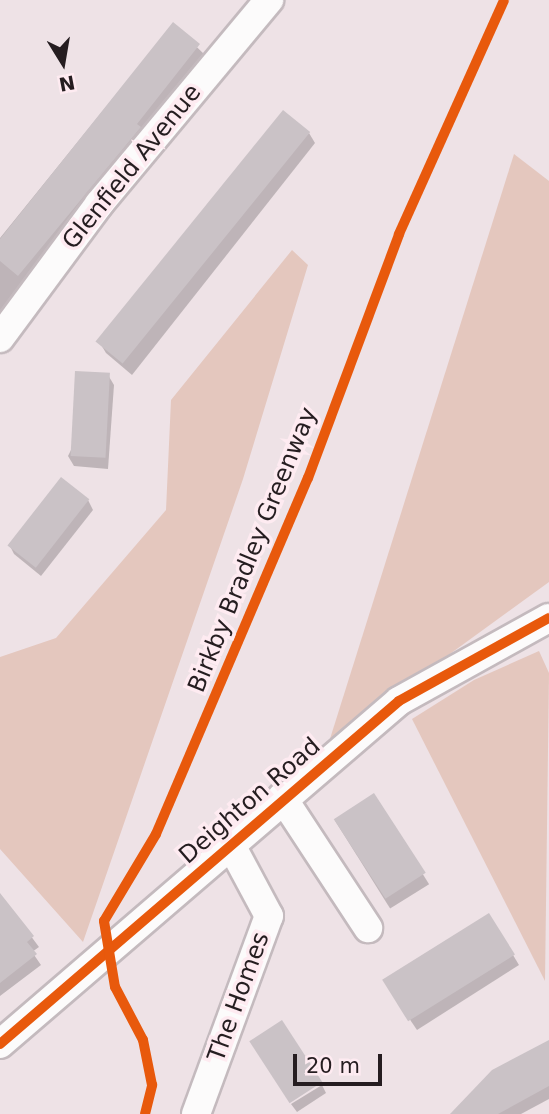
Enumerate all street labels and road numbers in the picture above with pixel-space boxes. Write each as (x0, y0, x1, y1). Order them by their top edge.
street label: Glenfield Avenue (57, 79, 207, 255)
street label: Birkby Bradley Greenway (183, 403, 323, 697)
street label: Deighton Road (174, 732, 326, 870)
street label: The Homes (202, 928, 276, 1066)

